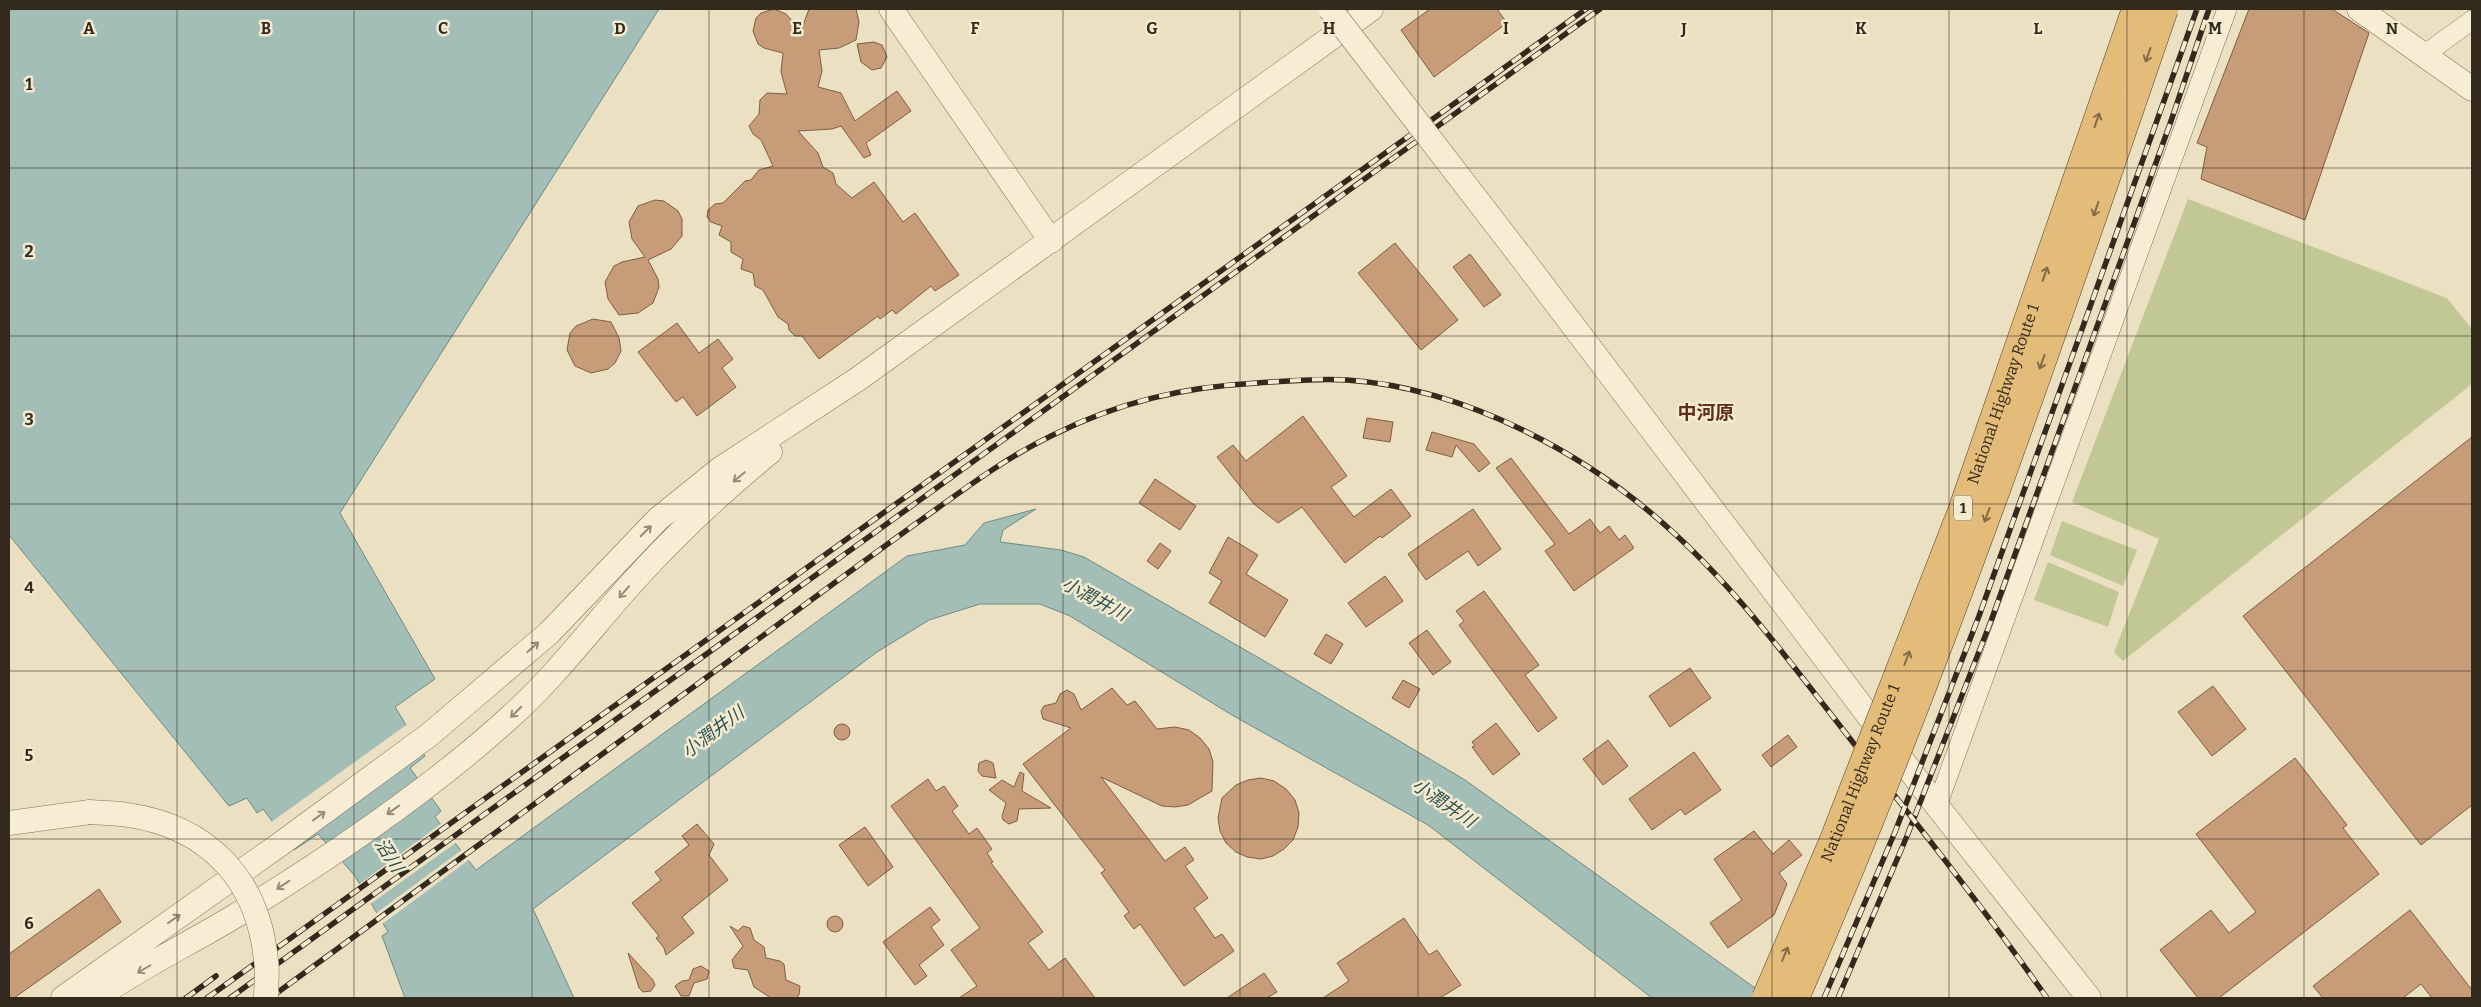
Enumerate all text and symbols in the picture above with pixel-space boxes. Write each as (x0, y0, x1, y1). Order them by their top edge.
text: A (83, 19, 95, 38)
text: B (261, 19, 271, 38)
text: C (438, 19, 448, 38)
text: D (614, 19, 626, 38)
text: E (792, 19, 802, 38)
text: F (971, 19, 980, 38)
text: G (1146, 19, 1158, 38)
text: H (1323, 19, 1336, 38)
text: I (1503, 19, 1509, 38)
text: J (1680, 19, 1687, 38)
text: K (1855, 19, 1867, 38)
text: L (2034, 19, 2043, 38)
text: M (2208, 19, 2222, 38)
text: N (2386, 19, 2398, 38)
one-way arrow (2143, 47, 2152, 62)
text: 1 (26, 75, 33, 94)
one-way arrow (2093, 113, 2102, 129)
one-way arrow (2090, 200, 2100, 216)
text: 2 (24, 242, 34, 261)
one-way arrow (2040, 266, 2050, 282)
street label: National Highway Route 1 (1963, 301, 2043, 486)
one-way arrow (2036, 354, 2046, 370)
district label: 中河原 (1677, 401, 1735, 424)
text: 3 (24, 410, 34, 429)
one-way arrow (733, 472, 746, 483)
road number: 1 (1954, 496, 1972, 520)
one-way arrow (1982, 507, 1991, 522)
one-way arrow (640, 525, 652, 537)
water label: 小潤井川 (1058, 572, 1134, 627)
text: 4 (24, 578, 34, 597)
one-way arrow (618, 585, 630, 598)
one-way arrow (526, 641, 539, 653)
one-way arrow (1903, 650, 1912, 666)
street label: National Highway Route 1 (1816, 681, 1903, 865)
water label: 小潤井川 (678, 700, 750, 762)
one-way arrow (510, 706, 522, 718)
text: 5 (25, 746, 34, 765)
water label: 小潤井川 (1408, 774, 1482, 833)
one-way arrow (387, 804, 400, 815)
one-way arrow (312, 811, 326, 821)
water label: 沼川 (370, 834, 409, 878)
one-way arrow (276, 880, 290, 890)
text: 6 (24, 914, 34, 933)
one-way arrow (167, 914, 181, 924)
one-way arrow (1782, 946, 1791, 961)
one-way arrow (137, 964, 151, 974)

